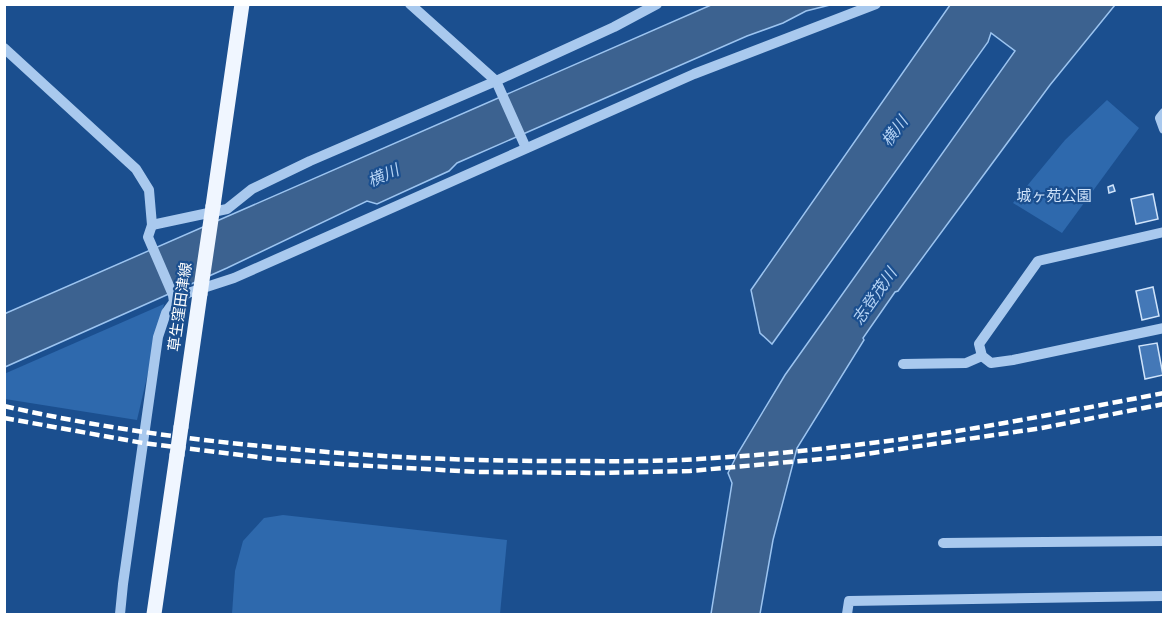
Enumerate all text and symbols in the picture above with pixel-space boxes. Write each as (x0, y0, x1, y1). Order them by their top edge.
water label: 横川 (876, 111, 913, 150)
water label: 横川 (364, 159, 404, 191)
park label: 城ヶ苑公園 (1016, 186, 1092, 205)
street label: 草生窪田津線 (164, 261, 195, 353)
water label: 志登茂川 (847, 262, 902, 328)

